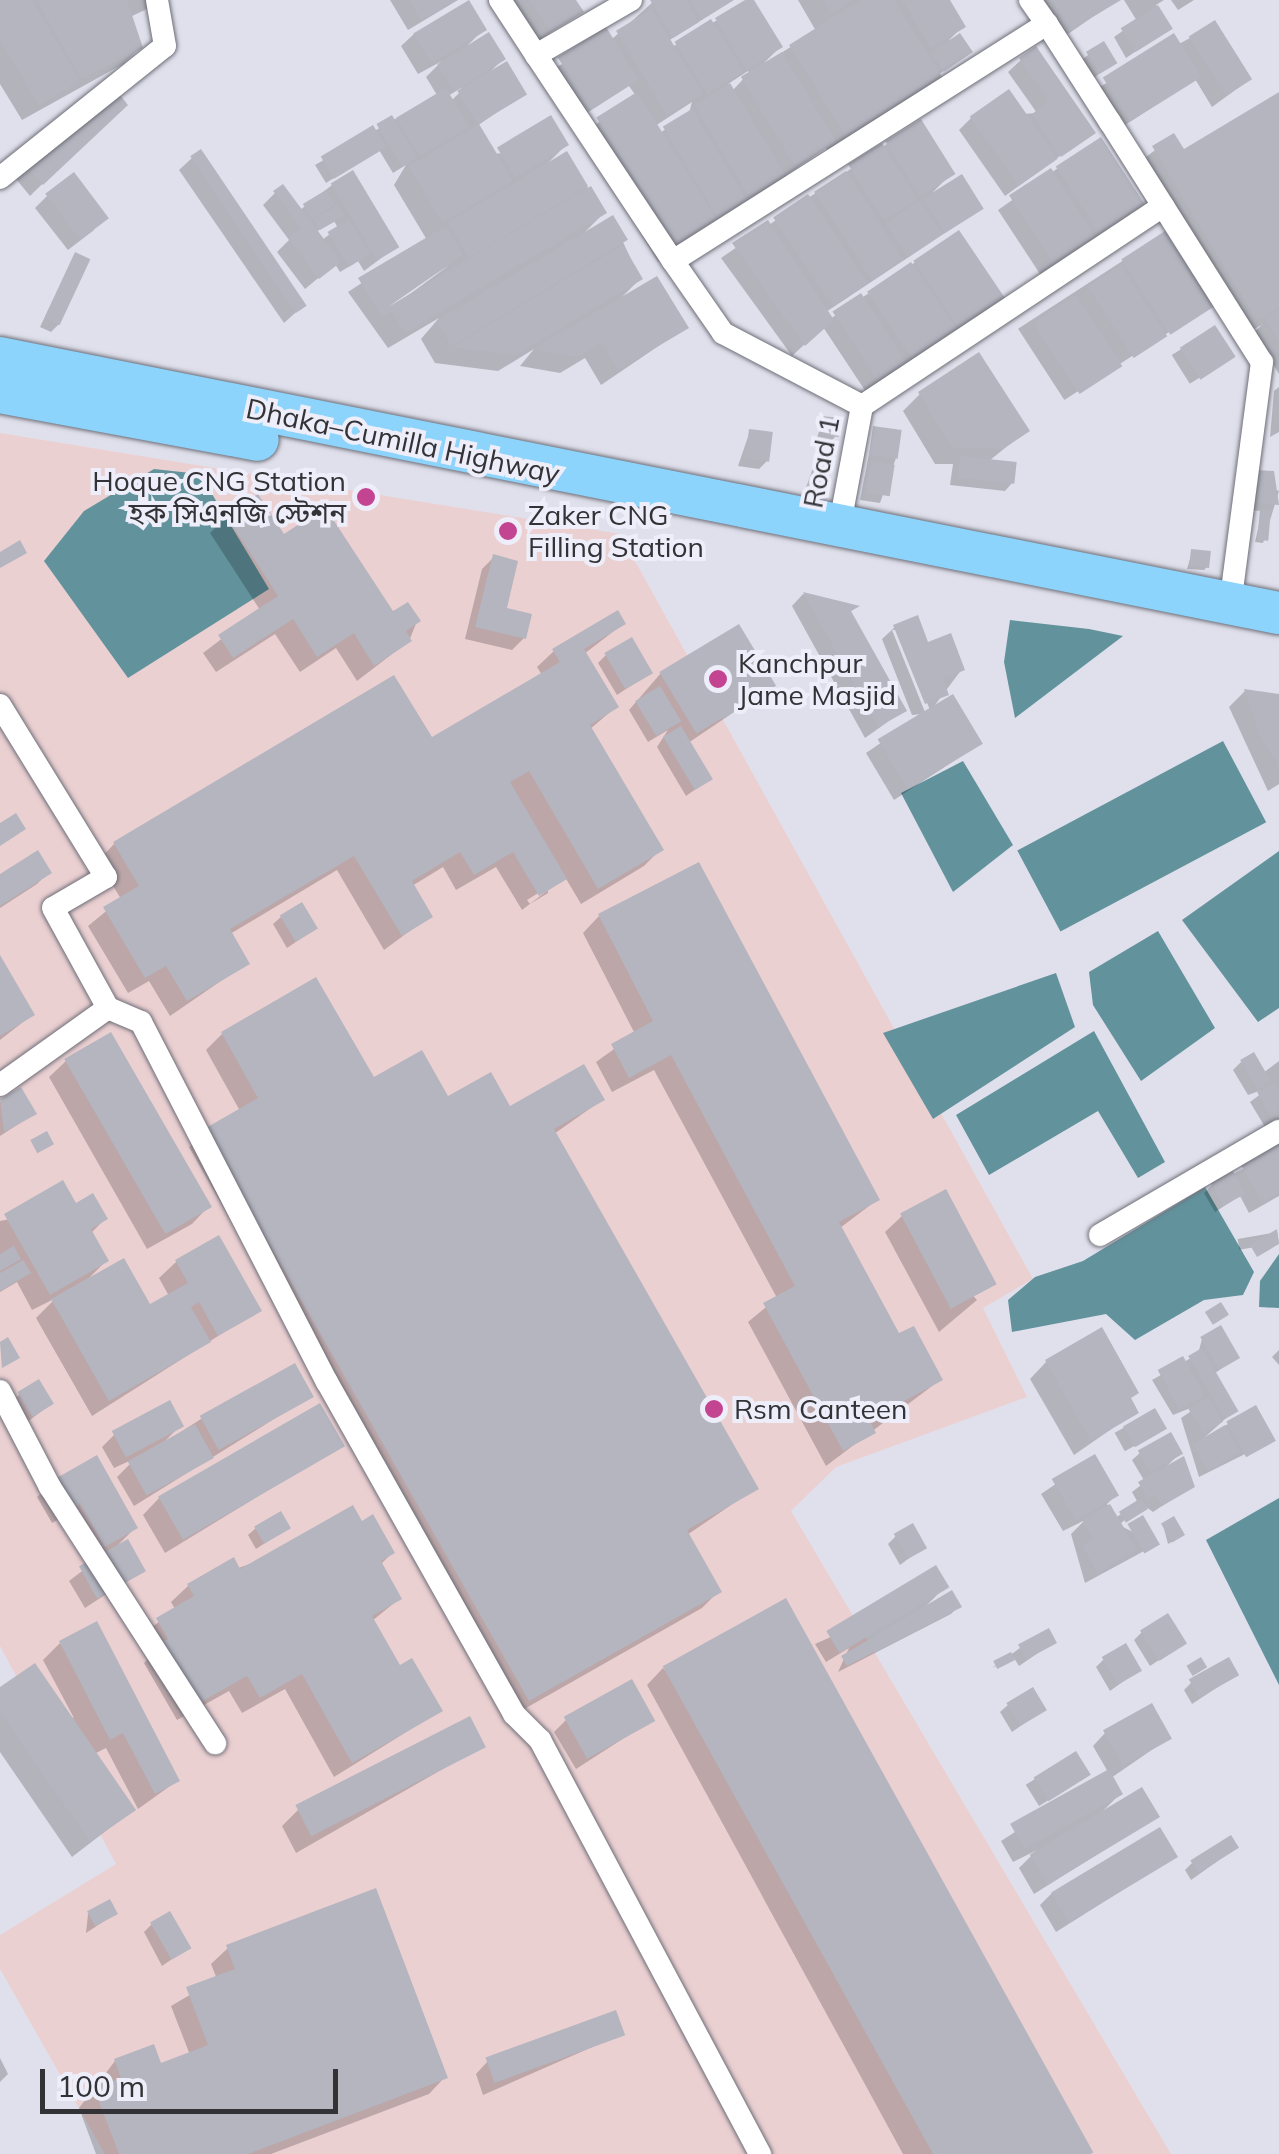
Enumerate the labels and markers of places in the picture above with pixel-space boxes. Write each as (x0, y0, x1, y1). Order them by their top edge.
place label: Hoque CNG Station হক সিএনজি স্টেশন (92, 464, 346, 530)
marker: Hoque CNG Station হক সিএনজি স্টেশন (355, 486, 377, 508)
place label: Zaker CNG Filling Station (528, 498, 704, 564)
marker: Zaker CNG Filling Station (497, 520, 519, 542)
place label: Kanchpur Jame Masjid (738, 646, 896, 712)
marker: Kanchpur Jame Masjid (707, 668, 729, 690)
place label: Rsm Canteen (734, 1392, 907, 1426)
marker: Rsm Canteen (703, 1398, 725, 1420)

